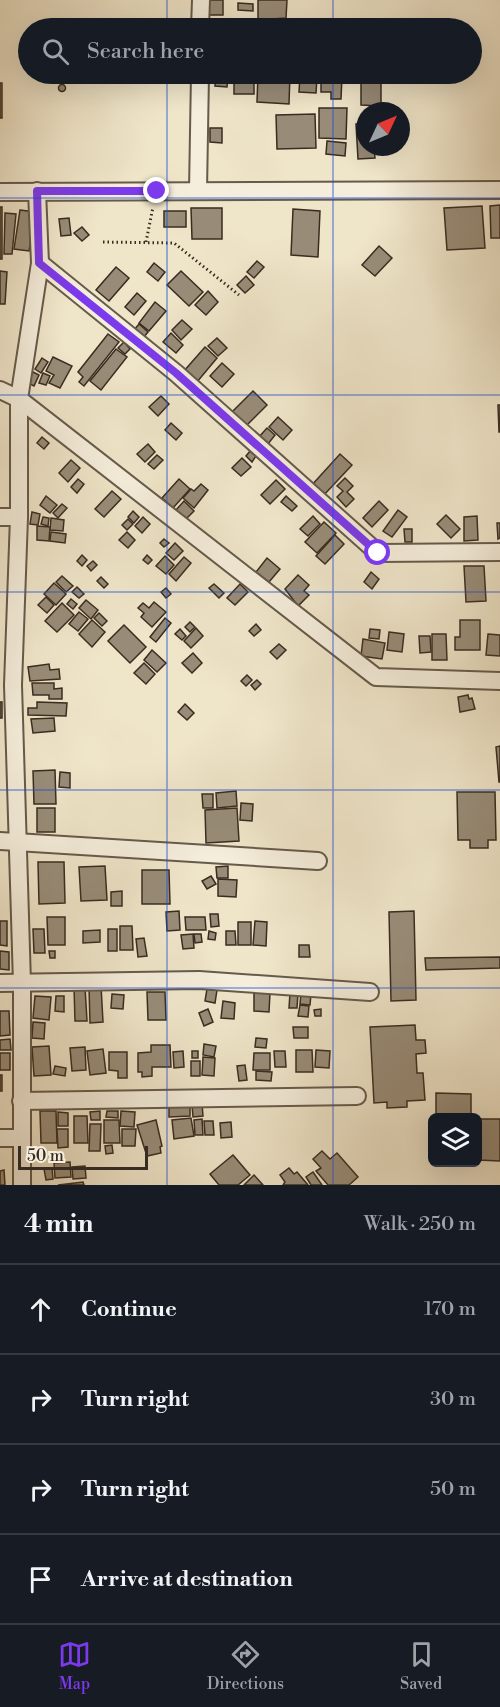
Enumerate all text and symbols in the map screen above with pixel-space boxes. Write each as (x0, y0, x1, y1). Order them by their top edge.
search box (18, 18, 482, 84)
icon: search (39, 35, 72, 68)
text: Search here (87, 38, 204, 65)
north arrow (356, 102, 410, 156)
route end (143, 177, 169, 203)
route start (364, 539, 390, 565)
map controls (428, 1113, 482, 1167)
button: layers (428, 1113, 482, 1167)
scale bar (18, 1143, 148, 1170)
text: 50 m (27, 1146, 64, 1166)
text: 4 min (24, 1208, 94, 1240)
text: Walk · 250 m (364, 1212, 476, 1237)
icon: ahead (24, 1293, 57, 1326)
text: Continue (81, 1296, 177, 1323)
text: 170 m (424, 1297, 476, 1322)
icon: right (24, 1383, 57, 1416)
text: Turn right (81, 1386, 189, 1413)
text: 30 m (430, 1387, 476, 1412)
icon: right (24, 1473, 57, 1506)
text: Turn right (81, 1476, 189, 1503)
text: 50 m (430, 1477, 476, 1502)
icon: arrive (24, 1563, 57, 1596)
text: Arrive at destination (81, 1566, 293, 1593)
tab: Map (58, 1638, 91, 1694)
tab: Directions (207, 1638, 284, 1694)
tab: Saved (400, 1638, 442, 1694)

